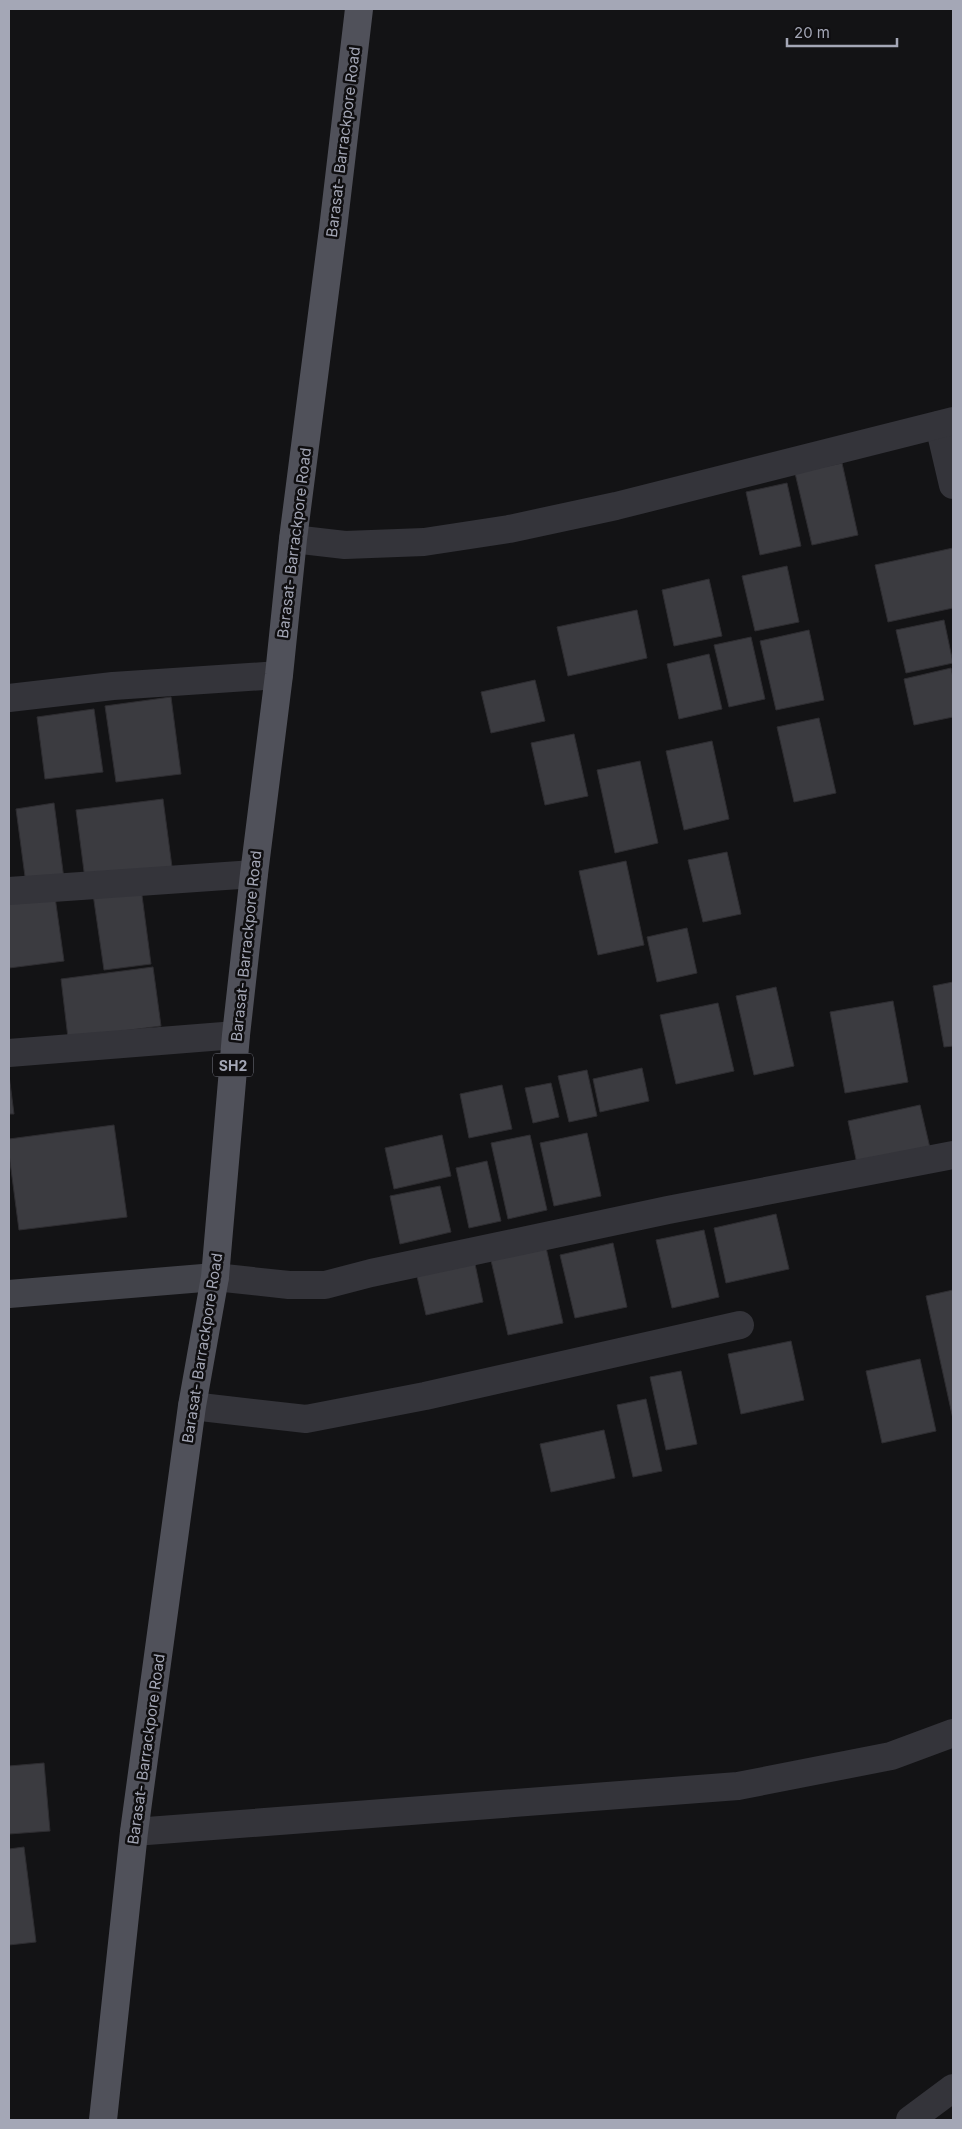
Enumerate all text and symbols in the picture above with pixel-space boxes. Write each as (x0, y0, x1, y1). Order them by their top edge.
scale bar (787, 15, 897, 47)
text: 20 m (794, 23, 830, 42)
street label: Barasat- Barrackpore Road (322, 46, 364, 238)
street label: Barasat- Barrackpore Road (273, 447, 315, 639)
street label: Barasat- Barrackpore Road (227, 849, 265, 1043)
road number: SH2 (213, 1054, 253, 1076)
street label: Barasat- Barrackpore Road (178, 1252, 226, 1444)
street label: Barasat- Barrackpore Road (123, 1653, 169, 1845)

